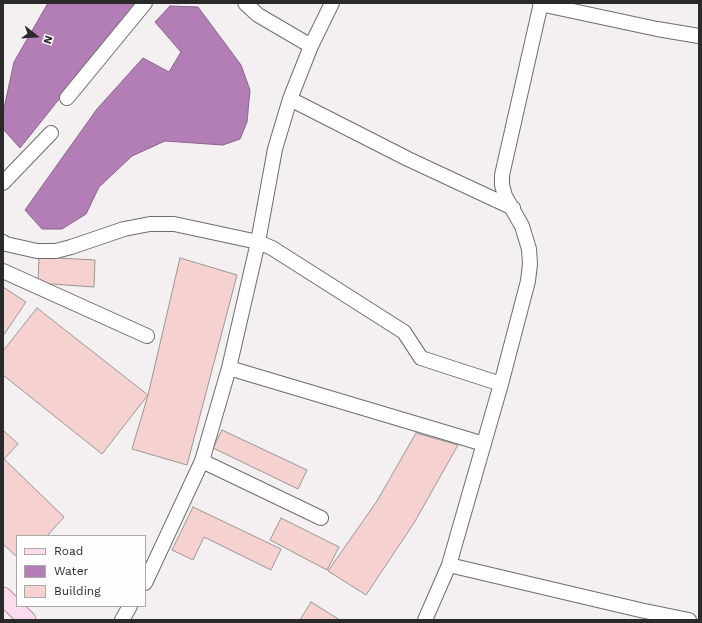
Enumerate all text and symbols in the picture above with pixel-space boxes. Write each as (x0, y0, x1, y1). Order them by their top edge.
north arrow (16, 16, 56, 56)
text: N (41, 34, 55, 45)
legend (16, 535, 146, 607)
text: Road (54, 544, 83, 558)
text: Water (54, 564, 88, 578)
text: Building (54, 584, 101, 598)

